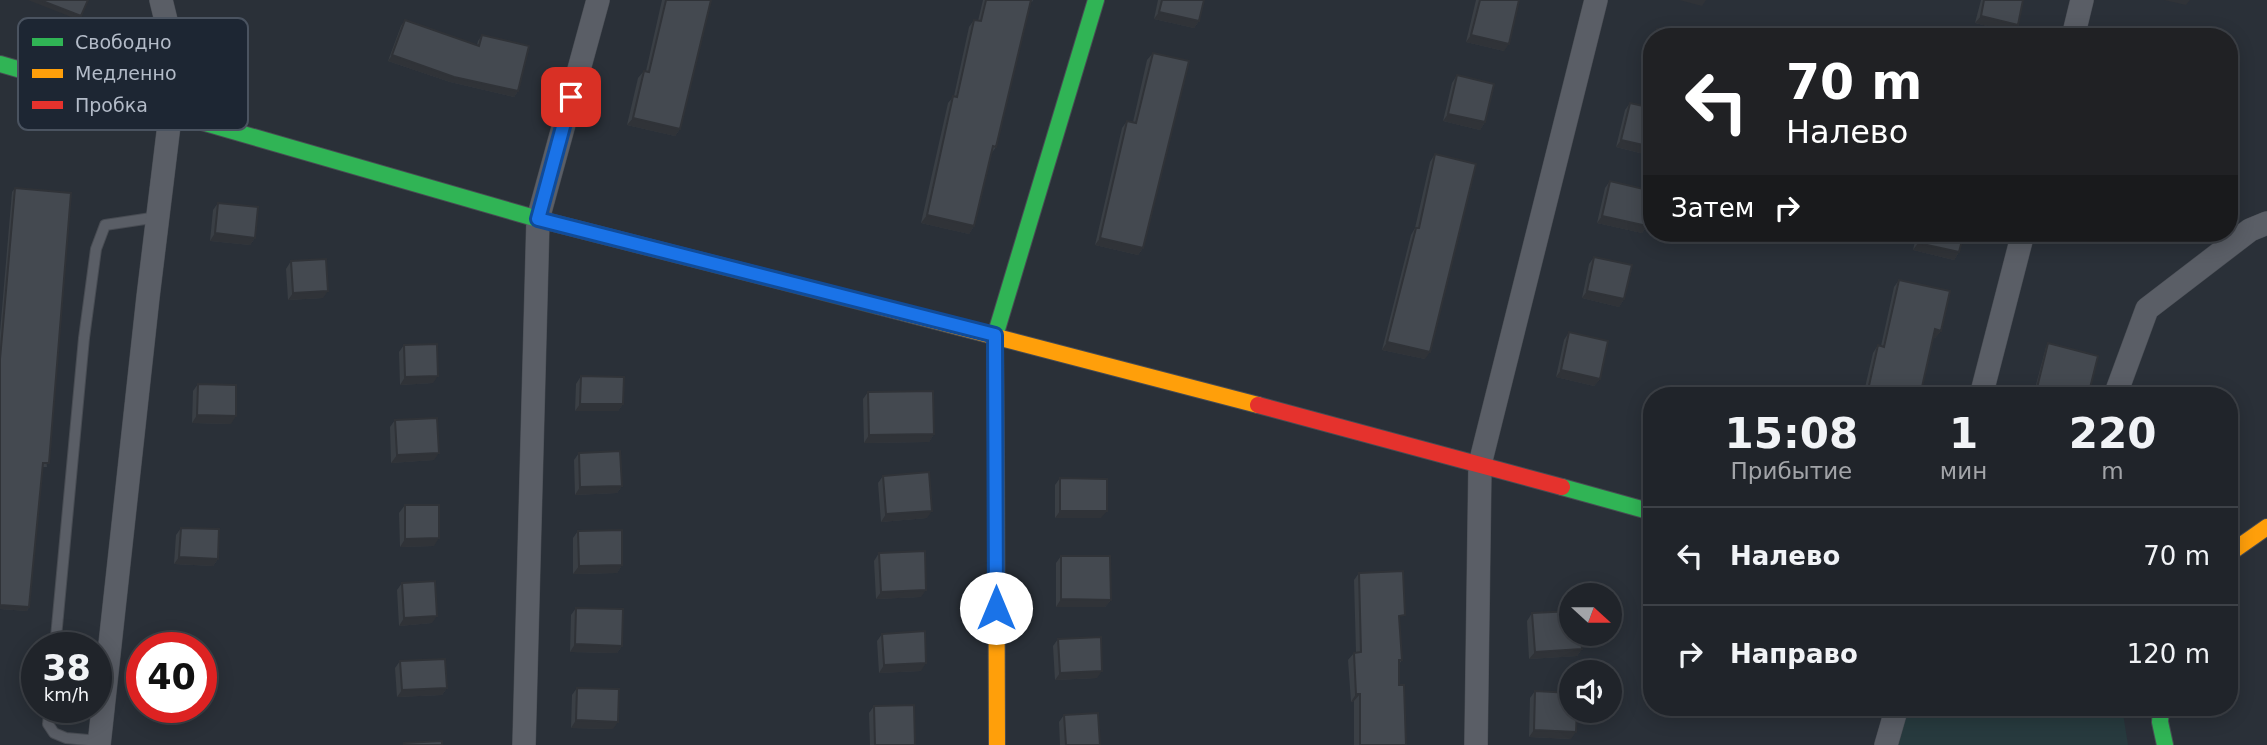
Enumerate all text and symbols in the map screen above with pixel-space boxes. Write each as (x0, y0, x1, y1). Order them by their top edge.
legend (18, 18, 248, 130)
text: Свободно (75, 31, 172, 53)
text: 70 m (1786, 54, 1922, 111)
icon: left (1671, 56, 1762, 147)
text: Медленно (75, 62, 177, 84)
pin (541, 67, 601, 127)
icon: arrive (552, 78, 590, 116)
text: Пробка (75, 94, 148, 116)
text: Налево (1786, 113, 1908, 151)
icon: right (1768, 189, 1806, 227)
text: Затем (1671, 193, 1754, 223)
text: 15:08 (1725, 409, 1858, 458)
text: 1 (1949, 409, 1978, 458)
text: 220 (2069, 409, 2156, 458)
text: Прибытие (1731, 458, 1852, 484)
text: мин (1940, 458, 1987, 484)
text: m (2101, 458, 2124, 484)
icon: left (1671, 537, 1709, 575)
text: Налево (1730, 541, 1840, 571)
text: 70 m (2143, 541, 2210, 571)
position arrow (959, 571, 1033, 645)
north arrow (1559, 583, 1622, 646)
map controls (1559, 583, 1622, 723)
speed limit sign: 40 (126, 632, 217, 723)
icon: right (1671, 635, 1709, 673)
text: Направо (1730, 639, 1858, 669)
text: 120 m (2127, 639, 2210, 669)
text: 38 (42, 648, 91, 688)
button: sound (1559, 660, 1622, 723)
text: km/h (44, 684, 89, 705)

